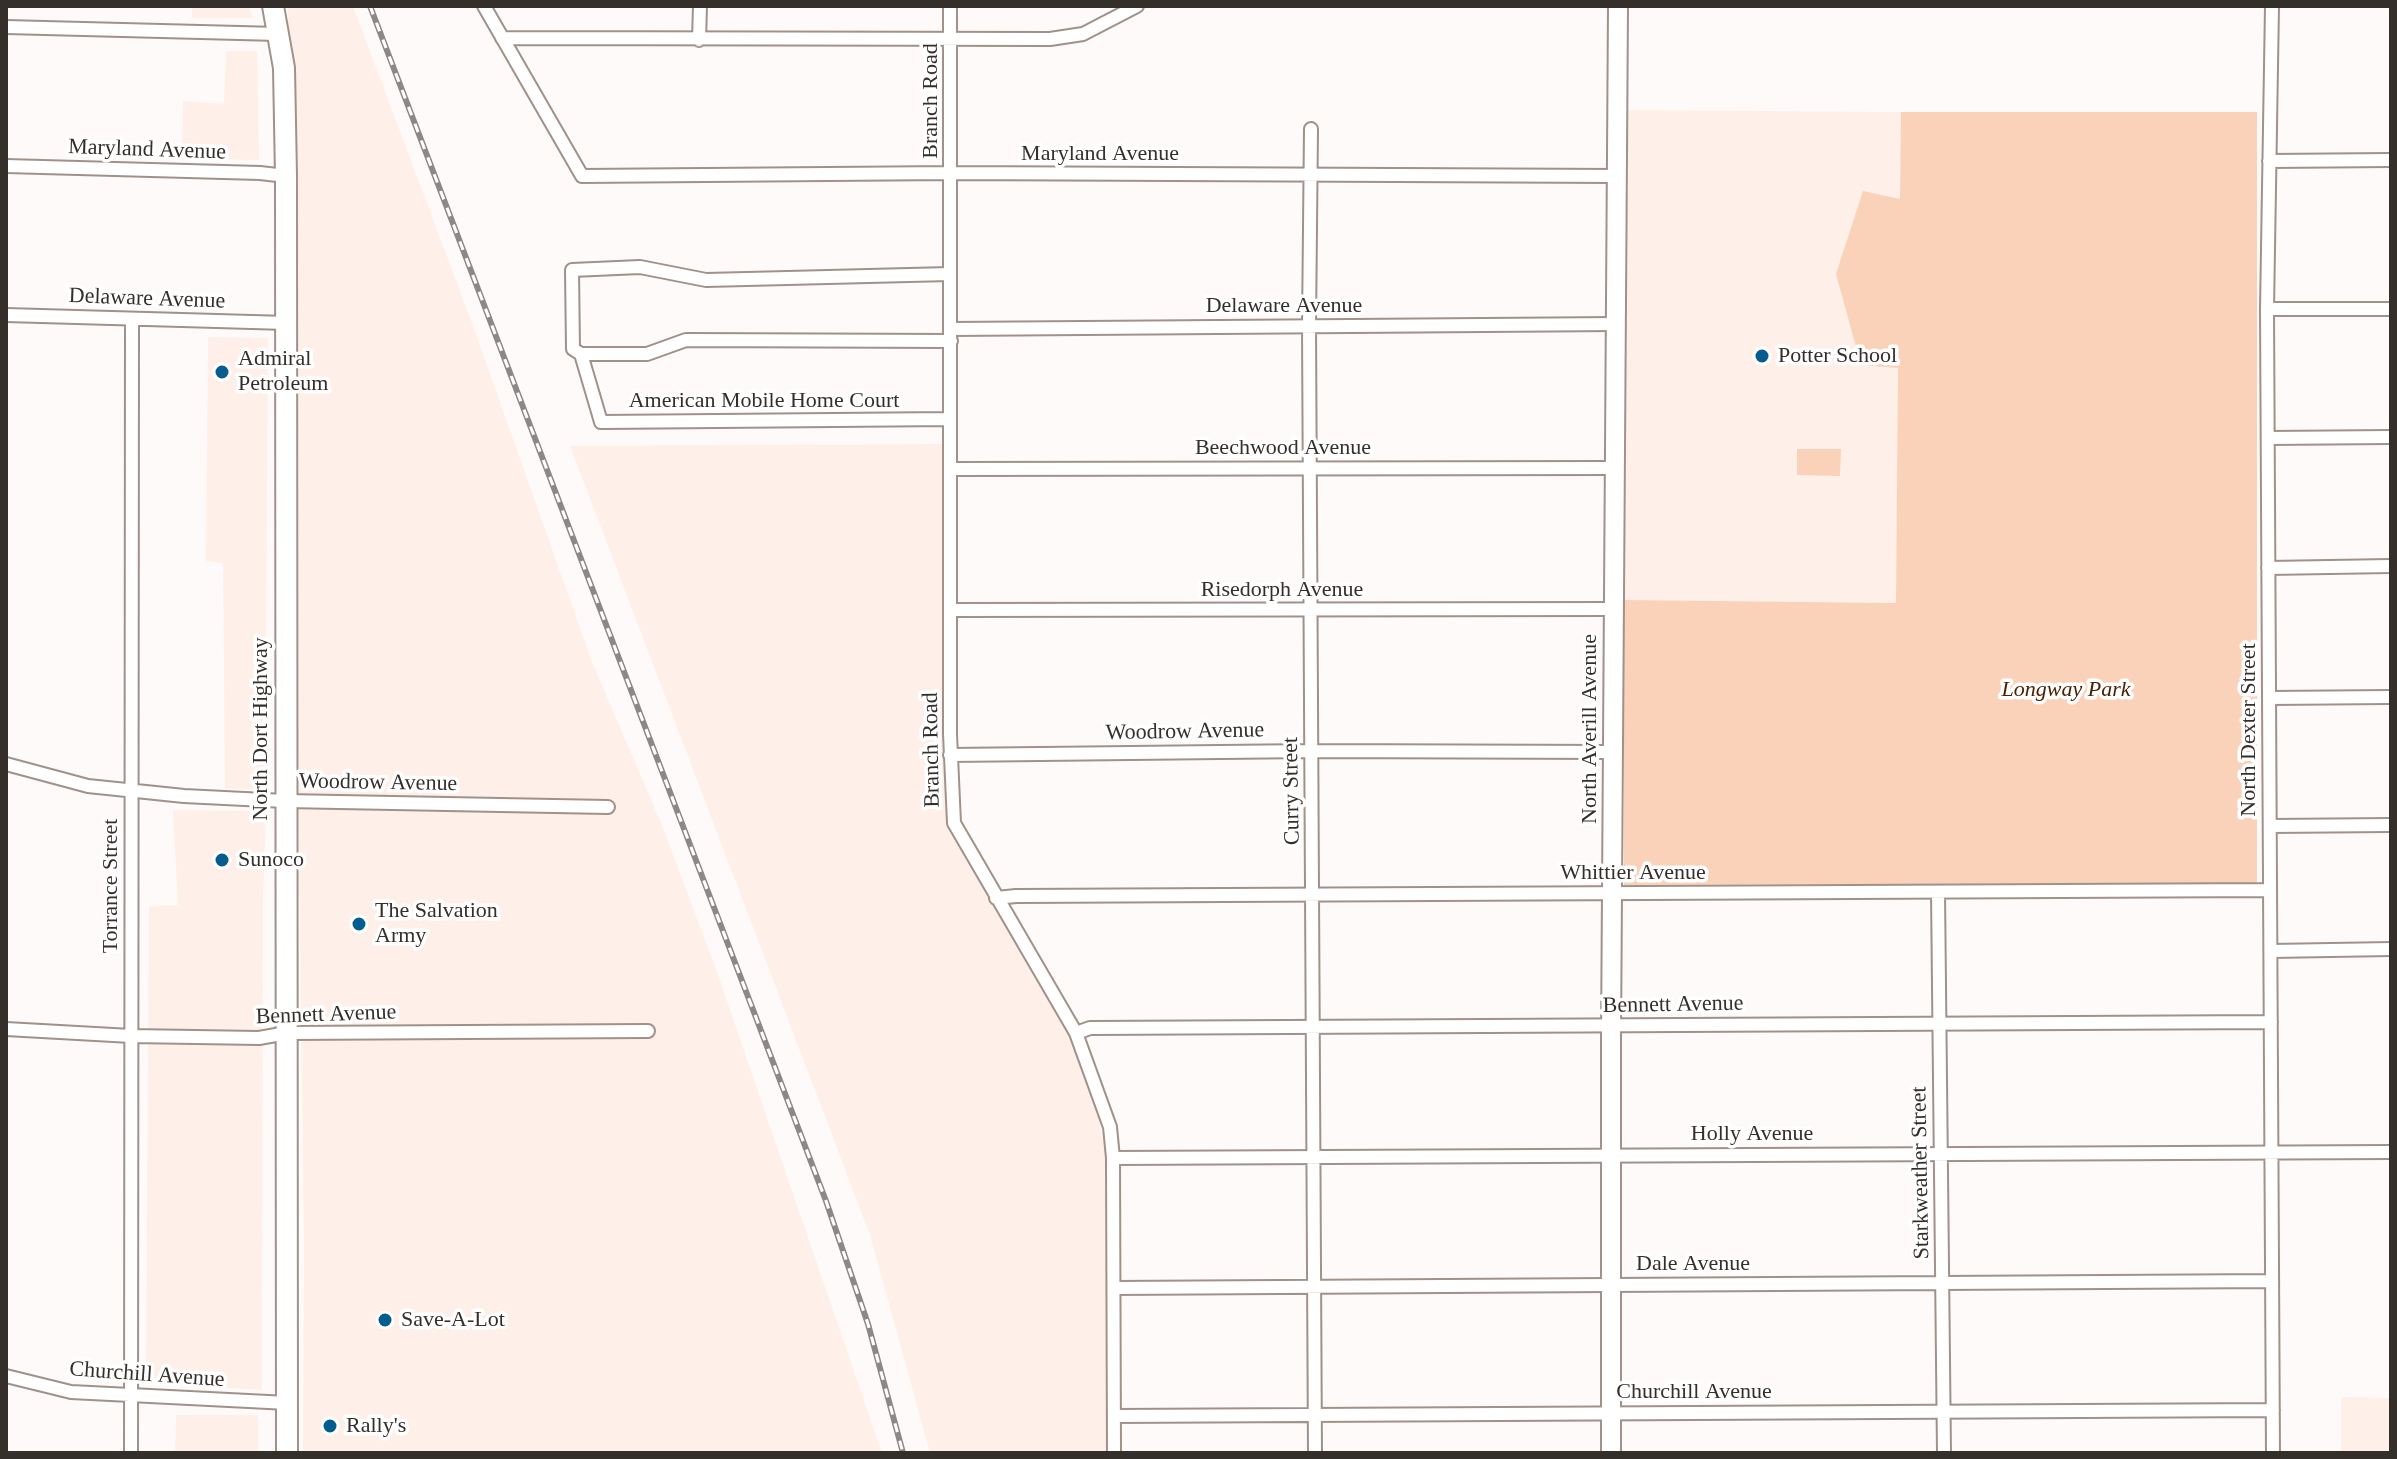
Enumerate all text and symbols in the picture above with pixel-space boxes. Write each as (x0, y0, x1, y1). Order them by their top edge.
street label: Branch Road (918, 43, 944, 159)
street label: Maryland Avenue (68, 134, 226, 166)
street label: Maryland Avenue (1021, 141, 1179, 167)
street label: Delaware Avenue (68, 283, 226, 315)
street label: Delaware Avenue (1206, 293, 1362, 319)
place label: Potter School (1778, 343, 1897, 369)
place label: Admiral Petroleum (238, 346, 328, 398)
marker: Potter School (1753, 347, 1771, 365)
marker: Admiral Petroleum (213, 363, 231, 381)
street label: American Mobile Home Court (629, 388, 899, 414)
street label: Beechwood Avenue (1195, 435, 1371, 461)
street label: Risedorph Avenue (1201, 577, 1363, 603)
street label: North Averill Avenue (1577, 634, 1603, 824)
street label: North Dort Highway (248, 637, 274, 821)
street label: North Dexter Street (2236, 643, 2262, 817)
park label: Longway Park (2002, 677, 2130, 703)
street label: Branch Road (918, 692, 946, 808)
street label: Woodrow Avenue (1106, 717, 1264, 747)
street label: Curry Street (1278, 737, 1306, 845)
street label: Woodrow Avenue (299, 768, 457, 798)
street label: Torrance Street (98, 819, 124, 953)
place label: Sunoco (238, 847, 304, 873)
marker: Sunoco (213, 851, 231, 869)
street label: Whittier Avenue (1560, 860, 1706, 886)
place label: The Salvation Army (375, 898, 498, 950)
marker: The Salvation Army (350, 915, 368, 933)
street label: Bennett Avenue (1602, 991, 1744, 1019)
street label: Bennett Avenue (255, 999, 397, 1031)
street label: Starkweather Street (1906, 1086, 1936, 1260)
street label: Holly Avenue (1691, 1121, 1813, 1147)
street label: Dale Avenue (1636, 1251, 1750, 1277)
place label: Save-A-Lot (401, 1307, 505, 1333)
marker: Save-A-Lot (376, 1311, 394, 1329)
street label: Churchill Avenue (69, 1356, 225, 1394)
street label: Churchill Avenue (1616, 1379, 1772, 1405)
place label: Rally's (346, 1413, 406, 1439)
marker: Rally's (321, 1417, 339, 1435)

